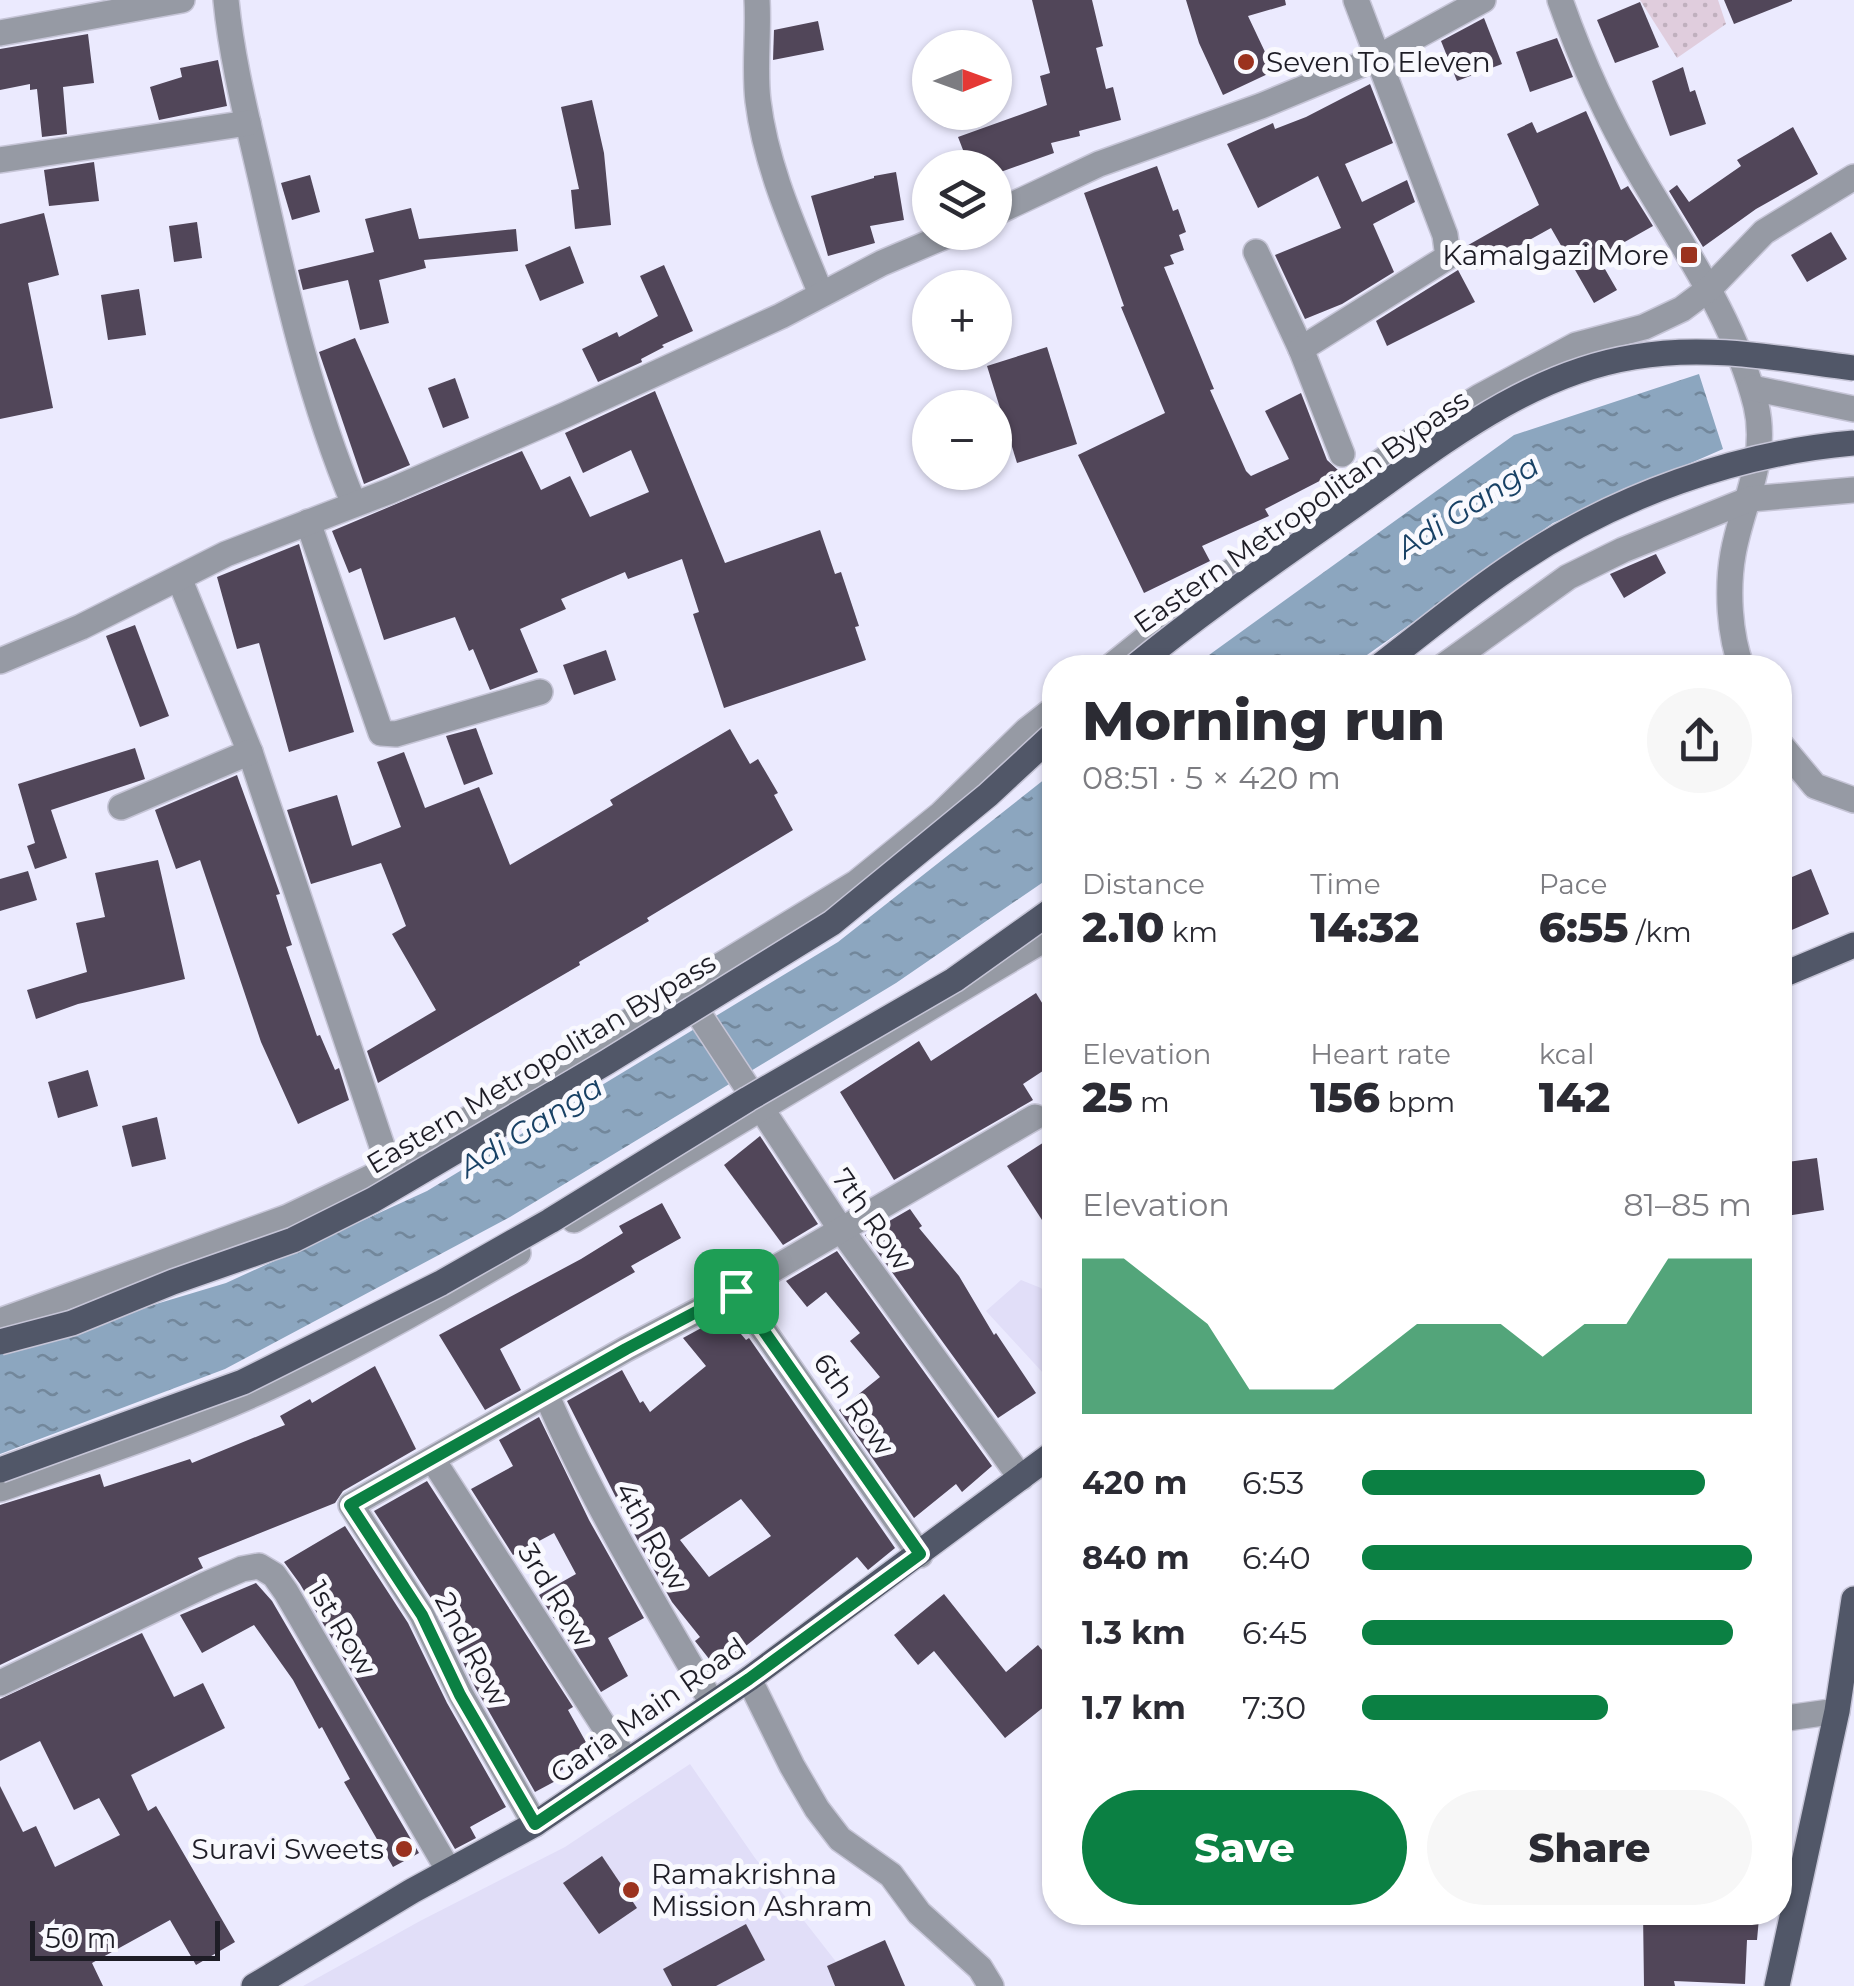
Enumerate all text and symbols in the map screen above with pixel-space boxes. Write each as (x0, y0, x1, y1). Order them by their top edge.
north arrow (912, 30, 1012, 130)
map controls (912, 30, 1012, 490)
place label: Seven To Eleven (1266, 45, 1491, 79)
marker: Seven To Eleven (1235, 51, 1257, 73)
button: layers (912, 150, 1012, 250)
place label: Kamalgazi More (1442, 238, 1669, 272)
marker: Kamalgazi More (1678, 244, 1700, 266)
button: + (912, 270, 1012, 370)
street label: Eastern Metropolitan Bypass (1127, 382, 1475, 640)
button: − (912, 390, 1012, 490)
water label: Adi Ganga (1388, 447, 1546, 567)
text: Morning run (1082, 687, 1445, 754)
button: share (1647, 688, 1752, 793)
text: 08:51 · 5 × 420 m (1082, 758, 1341, 797)
text: Distance (1082, 867, 1205, 901)
text: Time (1310, 867, 1381, 901)
text: Pace (1539, 867, 1607, 901)
text: 2.10 (1082, 901, 1164, 953)
text: 14:32 (1310, 901, 1419, 953)
text: 6:55 (1539, 901, 1629, 953)
text: km (1164, 915, 1218, 949)
text: /km (1629, 915, 1692, 949)
street label: Eastern Metropolitan Bypass (360, 945, 722, 1181)
text: Elevation (1082, 1037, 1211, 1071)
text: Heart rate (1310, 1037, 1451, 1071)
text: kcal (1539, 1037, 1595, 1071)
water label: Adi Ganga (450, 1068, 609, 1186)
text: 25 (1082, 1071, 1133, 1123)
text: 156 (1310, 1071, 1380, 1123)
text: 142 (1539, 1071, 1610, 1123)
text: m (1133, 1085, 1170, 1119)
text: bpm (1380, 1085, 1455, 1119)
street label: 7th Row (825, 1162, 919, 1276)
text: Elevation (1082, 1185, 1230, 1224)
text: 81–85 m (1623, 1185, 1752, 1224)
pin (694, 1249, 779, 1334)
icon: arrive (709, 1264, 764, 1319)
street label: 6th Row (807, 1346, 902, 1462)
text: 420 m (1082, 1463, 1187, 1502)
text: 6:53 (1242, 1463, 1304, 1502)
street label: 4th Row (608, 1476, 696, 1596)
street label: 3rd Row (511, 1537, 601, 1653)
text: 840 m (1082, 1538, 1190, 1577)
text: 6:40 (1242, 1538, 1311, 1577)
street label: 1st Row (301, 1574, 384, 1682)
street label: 2nd Row (428, 1587, 516, 1712)
text: 1.3 km (1082, 1613, 1186, 1652)
text: 6:45 (1242, 1613, 1307, 1652)
street label: Garia Main Road (544, 1630, 752, 1790)
text: 1.7 km (1082, 1688, 1186, 1727)
text: 7:30 (1242, 1688, 1306, 1727)
button: Save (1082, 1790, 1407, 1905)
button: Share (1427, 1790, 1752, 1905)
place label: Suravi Sweets (192, 1832, 384, 1866)
marker: Suravi Sweets (393, 1838, 415, 1860)
place label: Ramakrishna Mission Ashram (651, 1857, 873, 1923)
marker: Ramakrishna Mission Ashram (620, 1879, 642, 1901)
scale bar (30, 1916, 220, 1960)
text: 50 m (45, 1921, 116, 1955)

